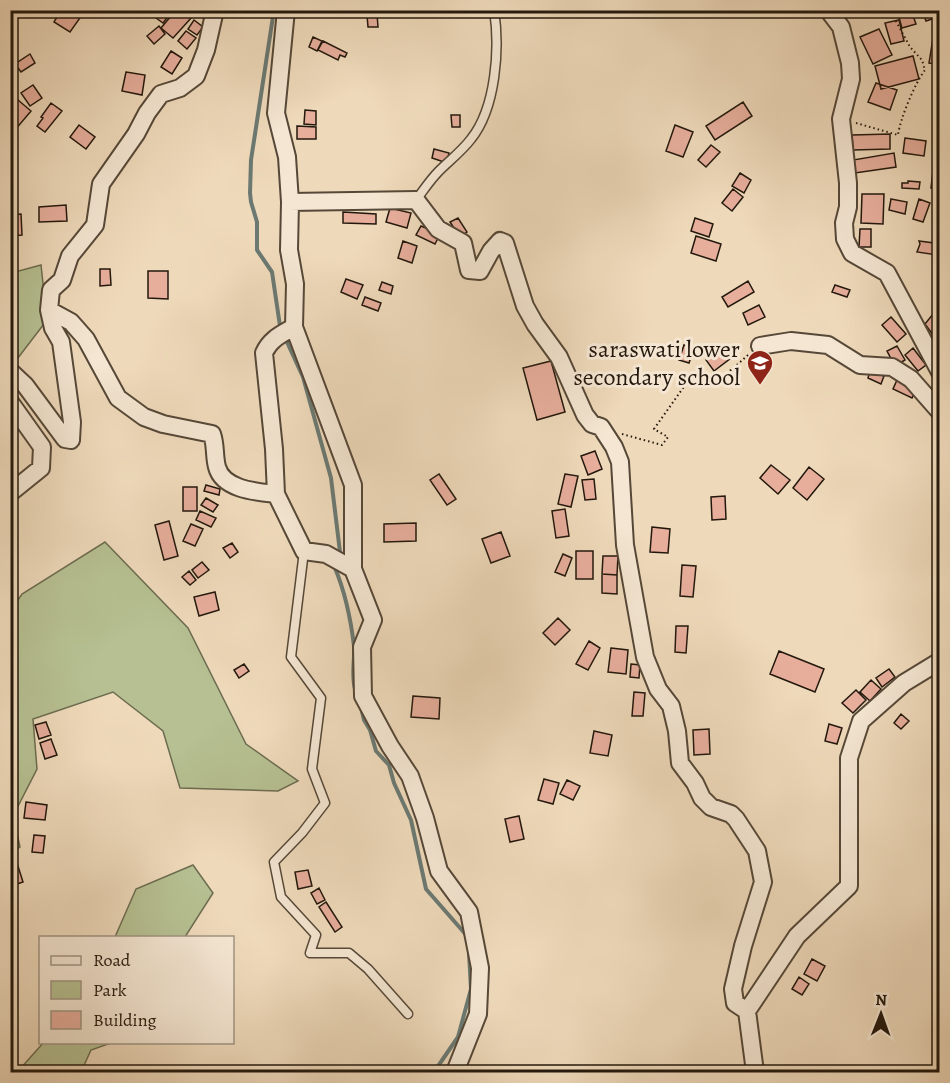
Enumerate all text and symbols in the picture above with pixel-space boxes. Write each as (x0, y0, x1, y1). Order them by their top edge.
place label: saraswati lower secondary school (573, 333, 740, 393)
school or university icon: saraswati lower secondary school (745, 348, 775, 386)
legend (39, 936, 234, 1044)
text: Road (93, 948, 131, 972)
text: Park (93, 978, 127, 1002)
north arrow (851, 984, 911, 1044)
text: N (875, 989, 888, 1011)
text: Building (93, 1008, 157, 1032)

